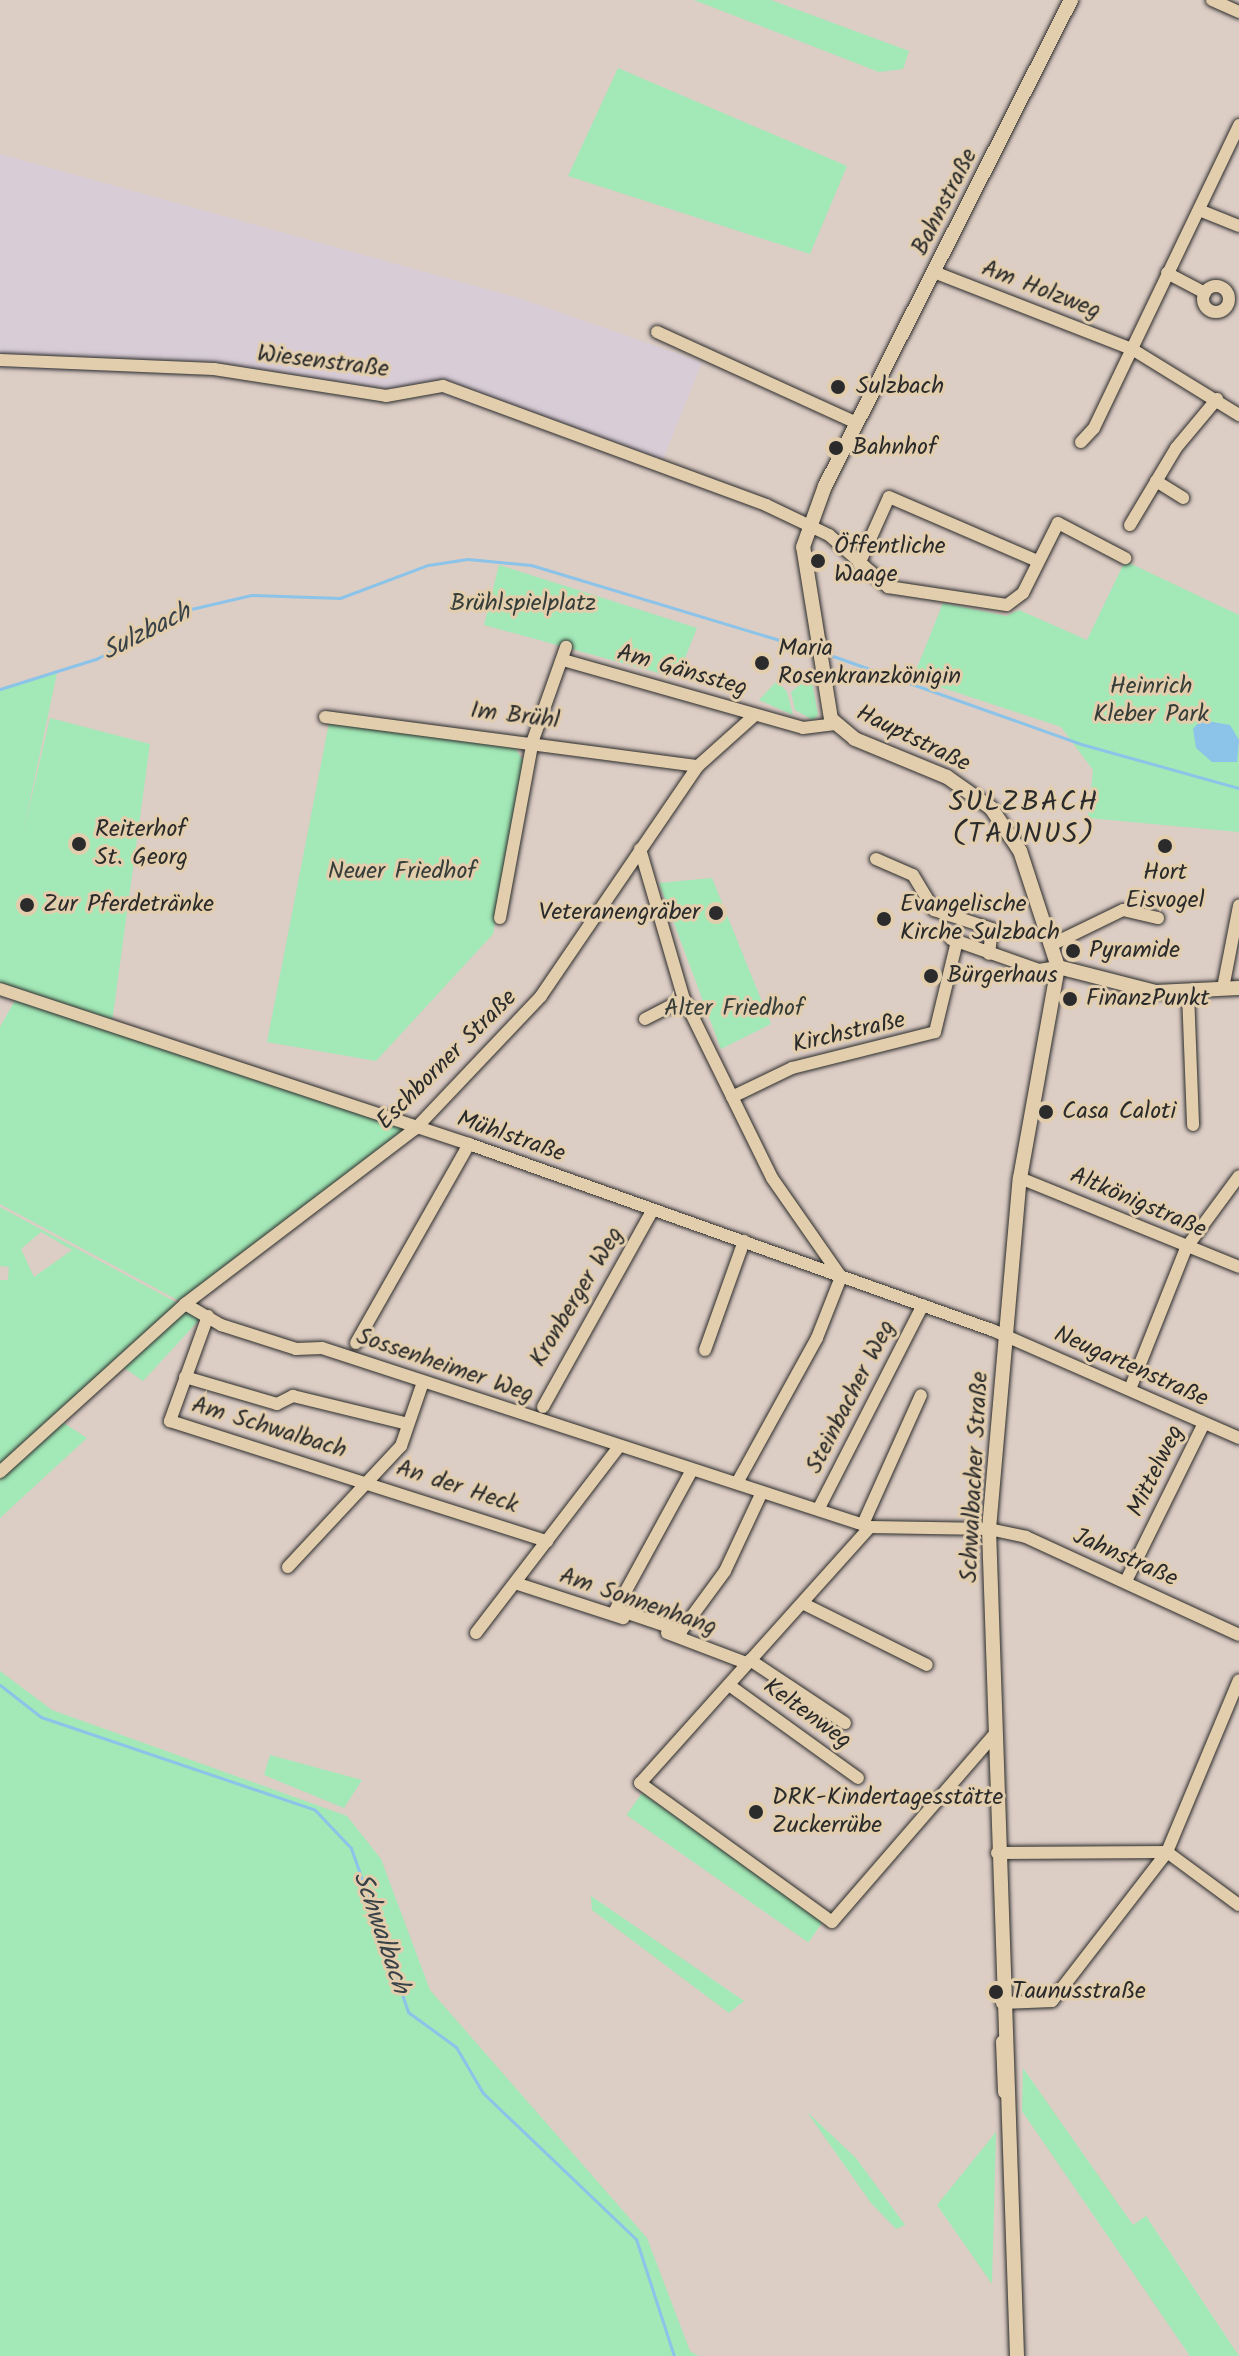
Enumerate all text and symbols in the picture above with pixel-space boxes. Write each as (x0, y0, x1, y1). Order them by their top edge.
street label: Bahnstraße (906, 144, 984, 260)
street label: Am Holzweg (977, 254, 1105, 326)
street label: Wiesenstraße (255, 340, 391, 384)
place label: Sulzbach (856, 373, 944, 401)
marker: Sulzbach (827, 376, 849, 398)
place label: Bahnhof (852, 434, 937, 462)
marker: Bahnhof (827, 439, 845, 457)
place label: Öffentliche Waage (834, 533, 946, 589)
marker: Öffentliche Waage (809, 552, 827, 570)
park label: Brühlspielplatz (450, 590, 596, 618)
water label: Sulzbach (97, 597, 197, 669)
place label: Maria Rosenkranzkönigin (778, 635, 961, 691)
street label: Am Gänssteg (614, 639, 750, 703)
marker: Maria Rosenkranzkönigin (753, 654, 771, 672)
park label: Heinrich Kleber Park (1093, 673, 1209, 729)
street label: Im Brühl (469, 696, 561, 736)
street label: Hauptstraße (851, 699, 975, 779)
district label: SULZBACH (TAUNUS) (949, 786, 1099, 852)
place label: Reiterhof St. Georg (95, 816, 188, 872)
marker: Reiterhof St. Georg (70, 835, 88, 853)
marker: Hort Eisvogel (1156, 837, 1174, 855)
park label: Neuer Friedhof (328, 858, 476, 886)
place label: Hort Eisvogel (1125, 859, 1205, 915)
place label: Zur Pferdetränke (43, 891, 214, 919)
place label: Evangelische Kirche Sulzbach (900, 891, 1060, 947)
marker: Zur Pferdetränke (18, 896, 36, 914)
place label: Veteranengräber (539, 899, 700, 927)
marker: Veteranengräber (707, 904, 725, 922)
marker: Evangelische Kirche Sulzbach (875, 910, 893, 928)
place label: Pyramide (1089, 937, 1180, 965)
marker: Pyramide (1064, 942, 1082, 960)
place label: Bürgerhaus (947, 962, 1058, 990)
marker: Bürgerhaus (922, 967, 940, 985)
street label: Eschborner Straße (371, 984, 523, 1136)
place label: FinanzPunkt (1086, 985, 1210, 1013)
marker: FinanzPunkt (1061, 990, 1079, 1008)
park label: Alter Friedhof (664, 995, 804, 1023)
street label: Kirchstraße (790, 1006, 908, 1060)
place label: Casa Caloti (1062, 1098, 1176, 1126)
marker: Casa Caloti (1037, 1103, 1055, 1121)
street label: Mühlstraße (453, 1105, 569, 1169)
street label: Altkönigstraße (1065, 1161, 1211, 1245)
street label: Kronberger Weg (524, 1222, 630, 1372)
street label: Steinbacher Weg (800, 1316, 902, 1478)
street label: Neugartenstraße (1049, 1320, 1213, 1414)
street label: Sossenheimer Weg (353, 1322, 537, 1410)
street label: Schwalbacher Straße (955, 1371, 995, 1583)
street label: Am Schwalbach (188, 1391, 350, 1465)
street label: Mittelweg (1122, 1421, 1190, 1521)
street label: An der Heck (393, 1454, 521, 1520)
street label: Jahnstraße (1068, 1522, 1182, 1594)
street label: Am Sonnenhang (556, 1562, 720, 1642)
street label: Keltenweg (757, 1672, 857, 1756)
place label: DRK-Kindertagesstätte Zuckerrübe (772, 1784, 1003, 1840)
marker: DRK-Kindertagesstätte Zuckerrübe (747, 1803, 765, 1821)
water label: Schwalbach (345, 1868, 415, 1998)
place label: Taunusstraße (1012, 1978, 1146, 2006)
marker: Taunusstraße (987, 1983, 1005, 2001)

